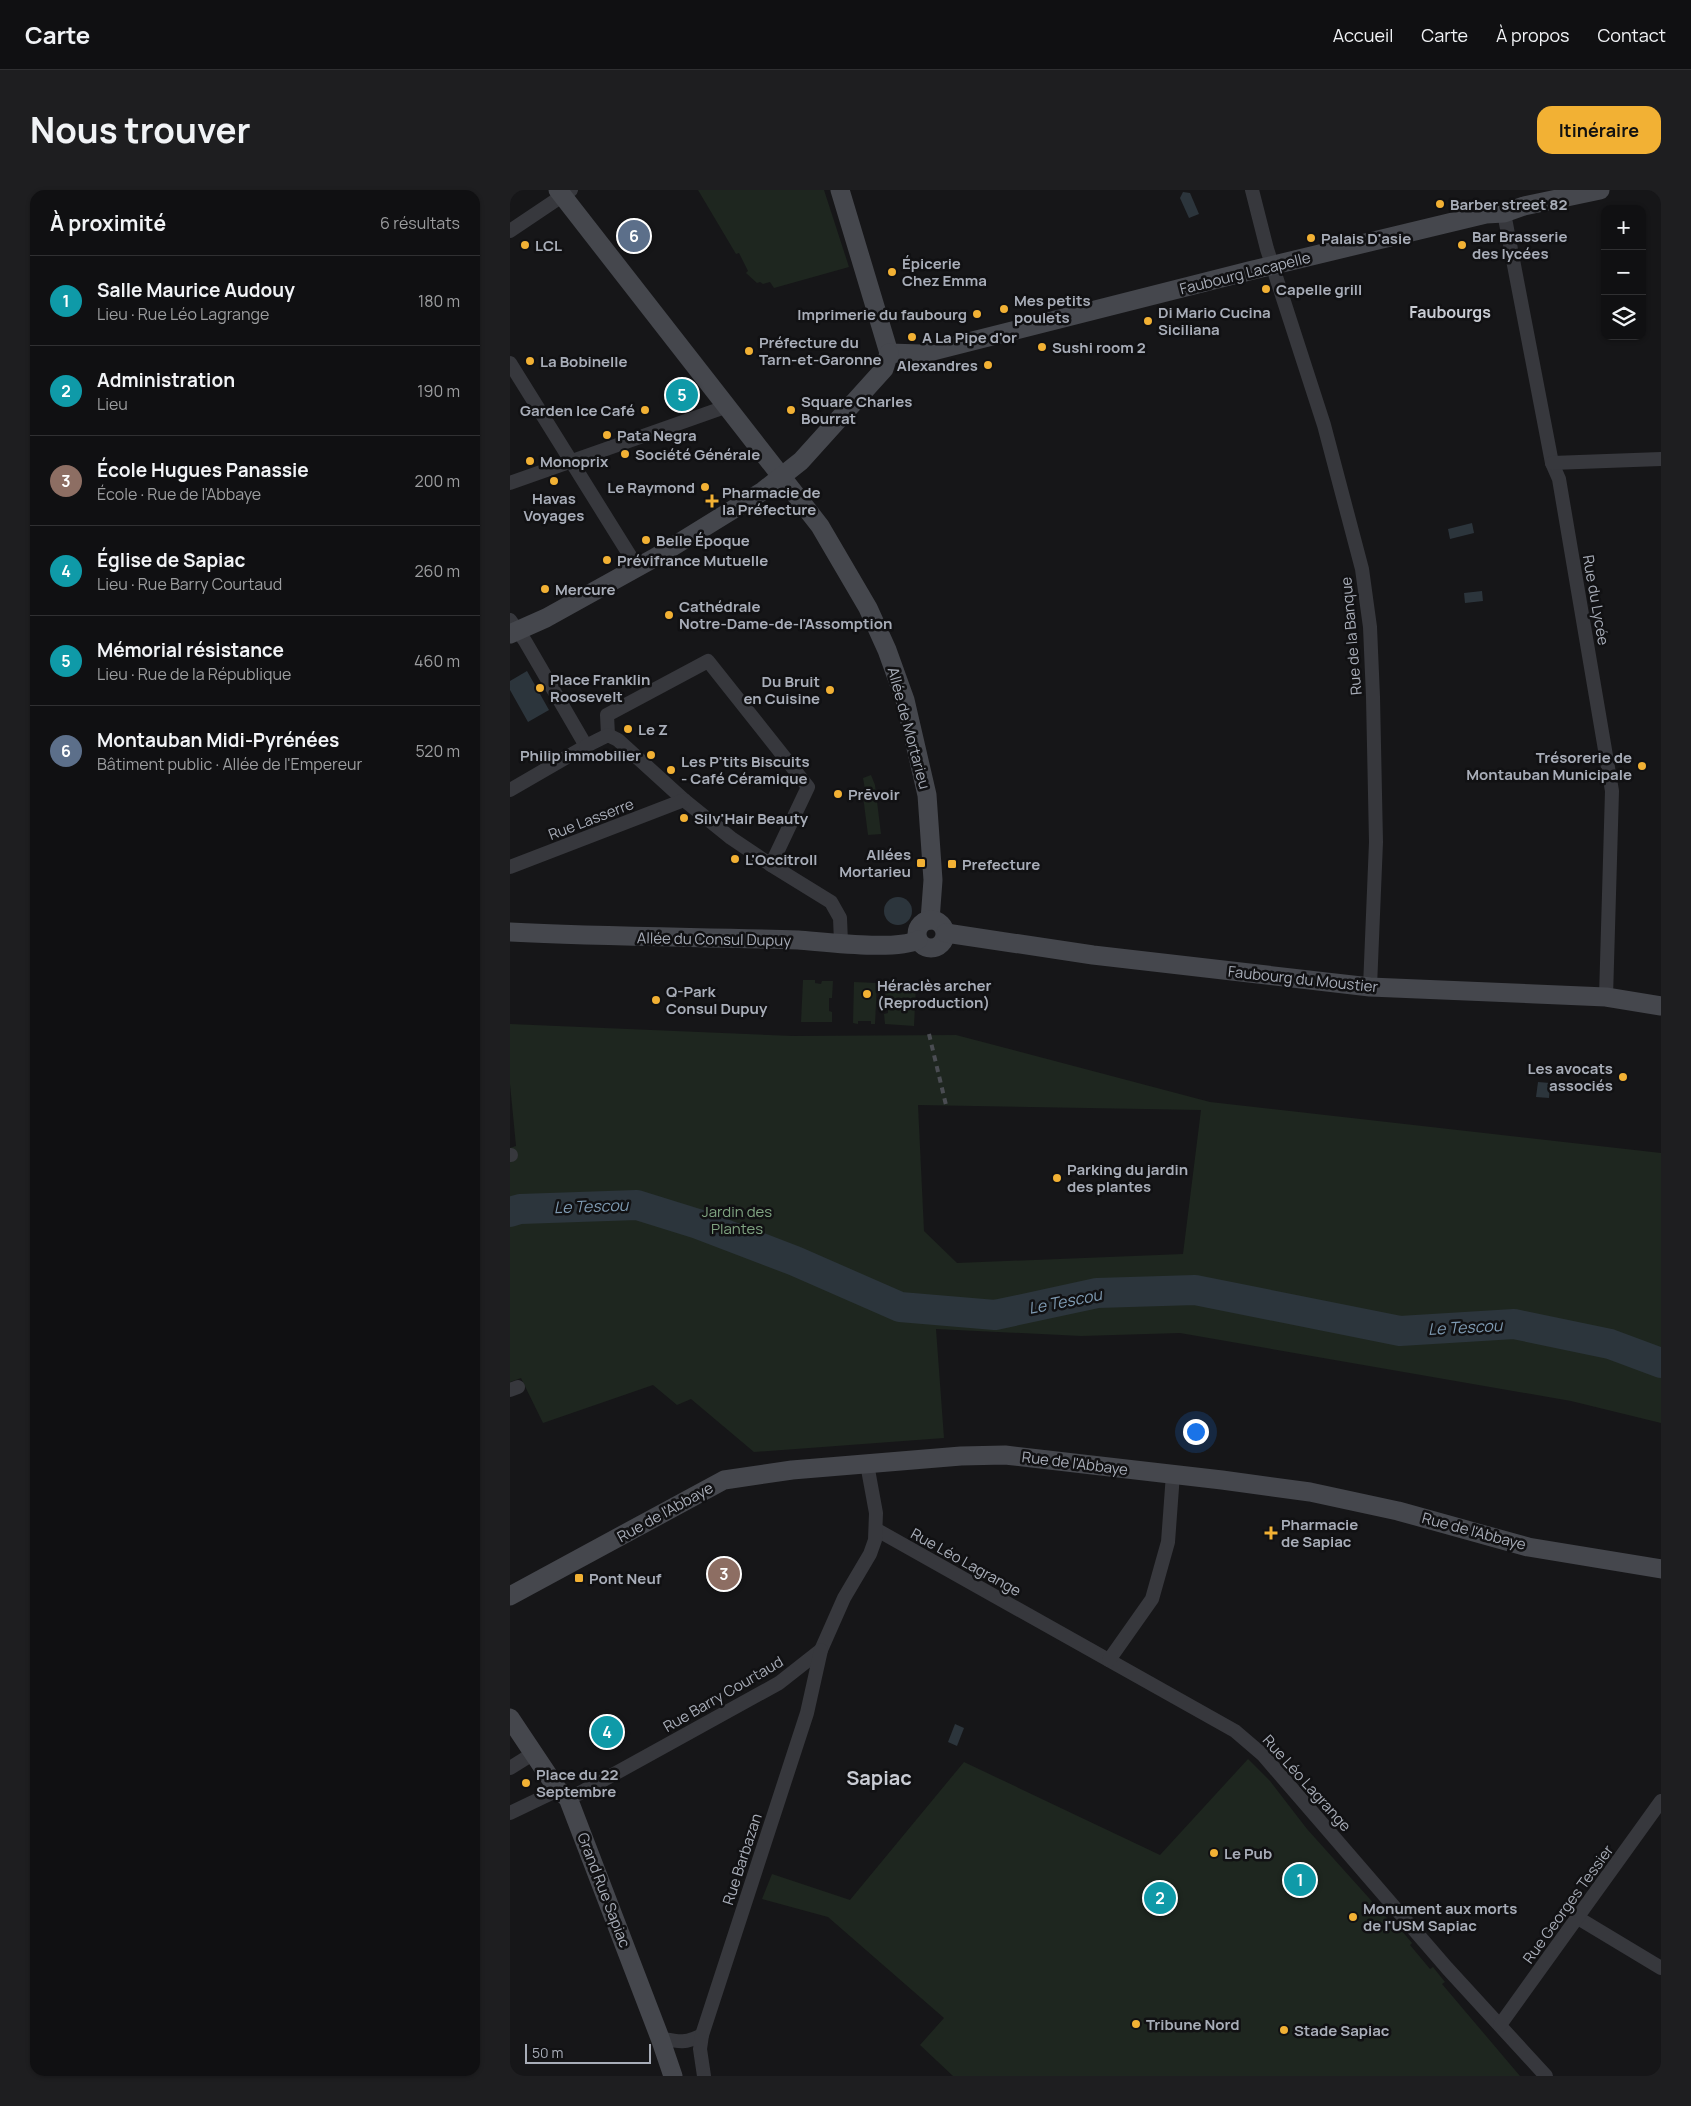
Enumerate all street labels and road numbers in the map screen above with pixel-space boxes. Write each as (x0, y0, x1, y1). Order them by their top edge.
street label: Faubourg Lacapelle (1177, 247, 1313, 299)
street label: Rue du Lycée (1578, 553, 1614, 647)
street label: Rue de la Banque (1335, 576, 1367, 696)
street label: Allée de Mortarieu (883, 665, 935, 791)
street label: Rue Lasserre (545, 793, 637, 845)
street label: Allée du Consul Dupuy (637, 927, 791, 951)
street label: Faubourg du Moustier (1227, 961, 1380, 997)
street label: Rue de l'Abbaye (1021, 1446, 1129, 1480)
street label: Rue de l'Abbaye (613, 1477, 717, 1547)
street label: Rue de l'Abbaye (1420, 1507, 1529, 1555)
street label: Rue Léo Lagrange (907, 1523, 1025, 1601)
street label: Rue Barry Courtaud (659, 1651, 787, 1737)
street label: Rue Léo Lagrange (1258, 1730, 1356, 1836)
street label: Rue Barbazan (717, 1810, 767, 1907)
street label: Grand Rue Sapiac (572, 1830, 636, 1950)
street label: Rue Georges Tessier (1518, 1840, 1619, 1968)

